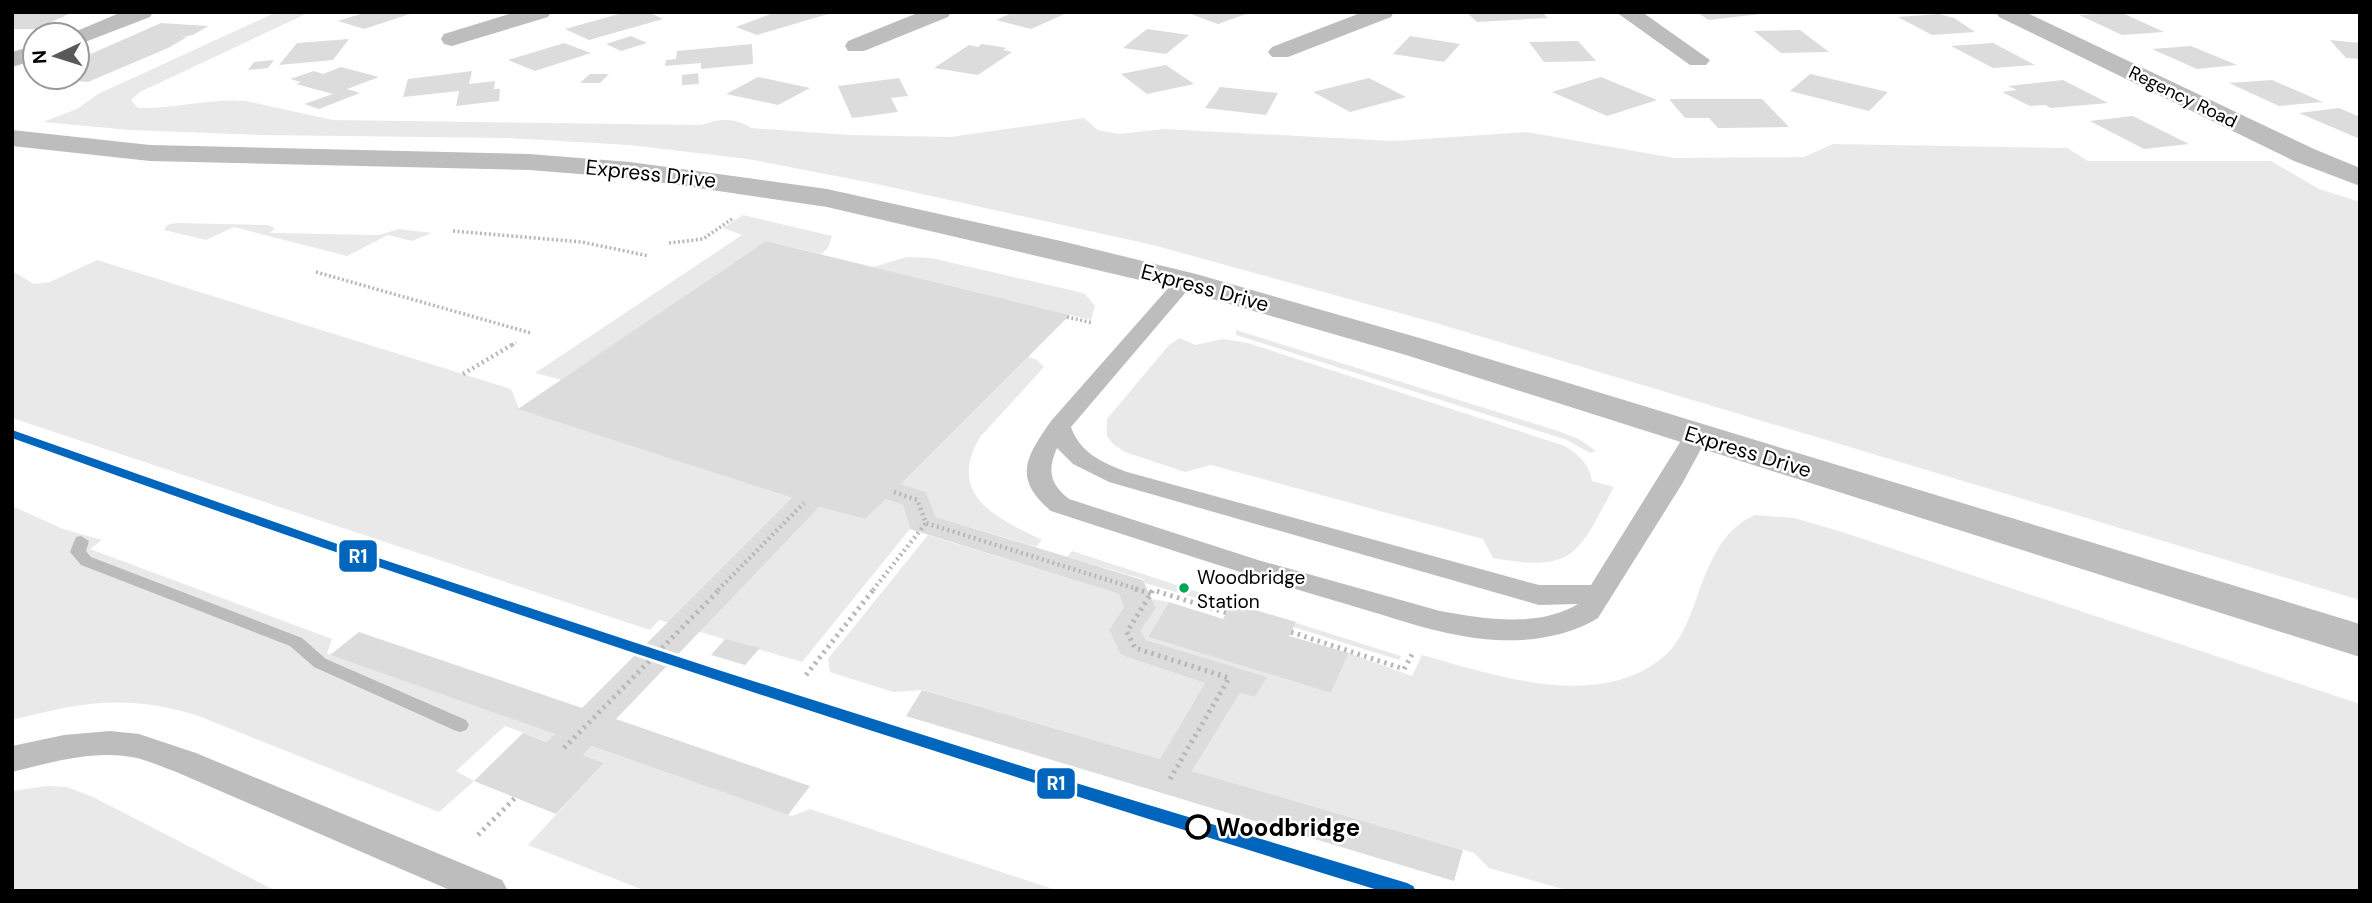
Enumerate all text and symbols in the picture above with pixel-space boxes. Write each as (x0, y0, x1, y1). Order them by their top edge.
north arrow (21, 21, 91, 91)
text: N (27, 49, 52, 65)
street label: Regency Road (2125, 60, 2241, 134)
street label: Express Drive (584, 153, 718, 195)
street label: Express Drive (1138, 258, 1272, 319)
street label: Express Drive (1681, 419, 1815, 485)
line badge: R1 (338, 539, 378, 573)
text: R1 (349, 544, 367, 569)
place label: Woodbridge Station (1197, 565, 1305, 614)
marker: Woodbridge Station (1177, 581, 1191, 595)
line badge: R1 (1036, 767, 1076, 800)
text: R1 (1047, 771, 1065, 796)
place label: Woodbridge (1216, 812, 1360, 843)
marker: Woodbridge (1186, 815, 1210, 839)

